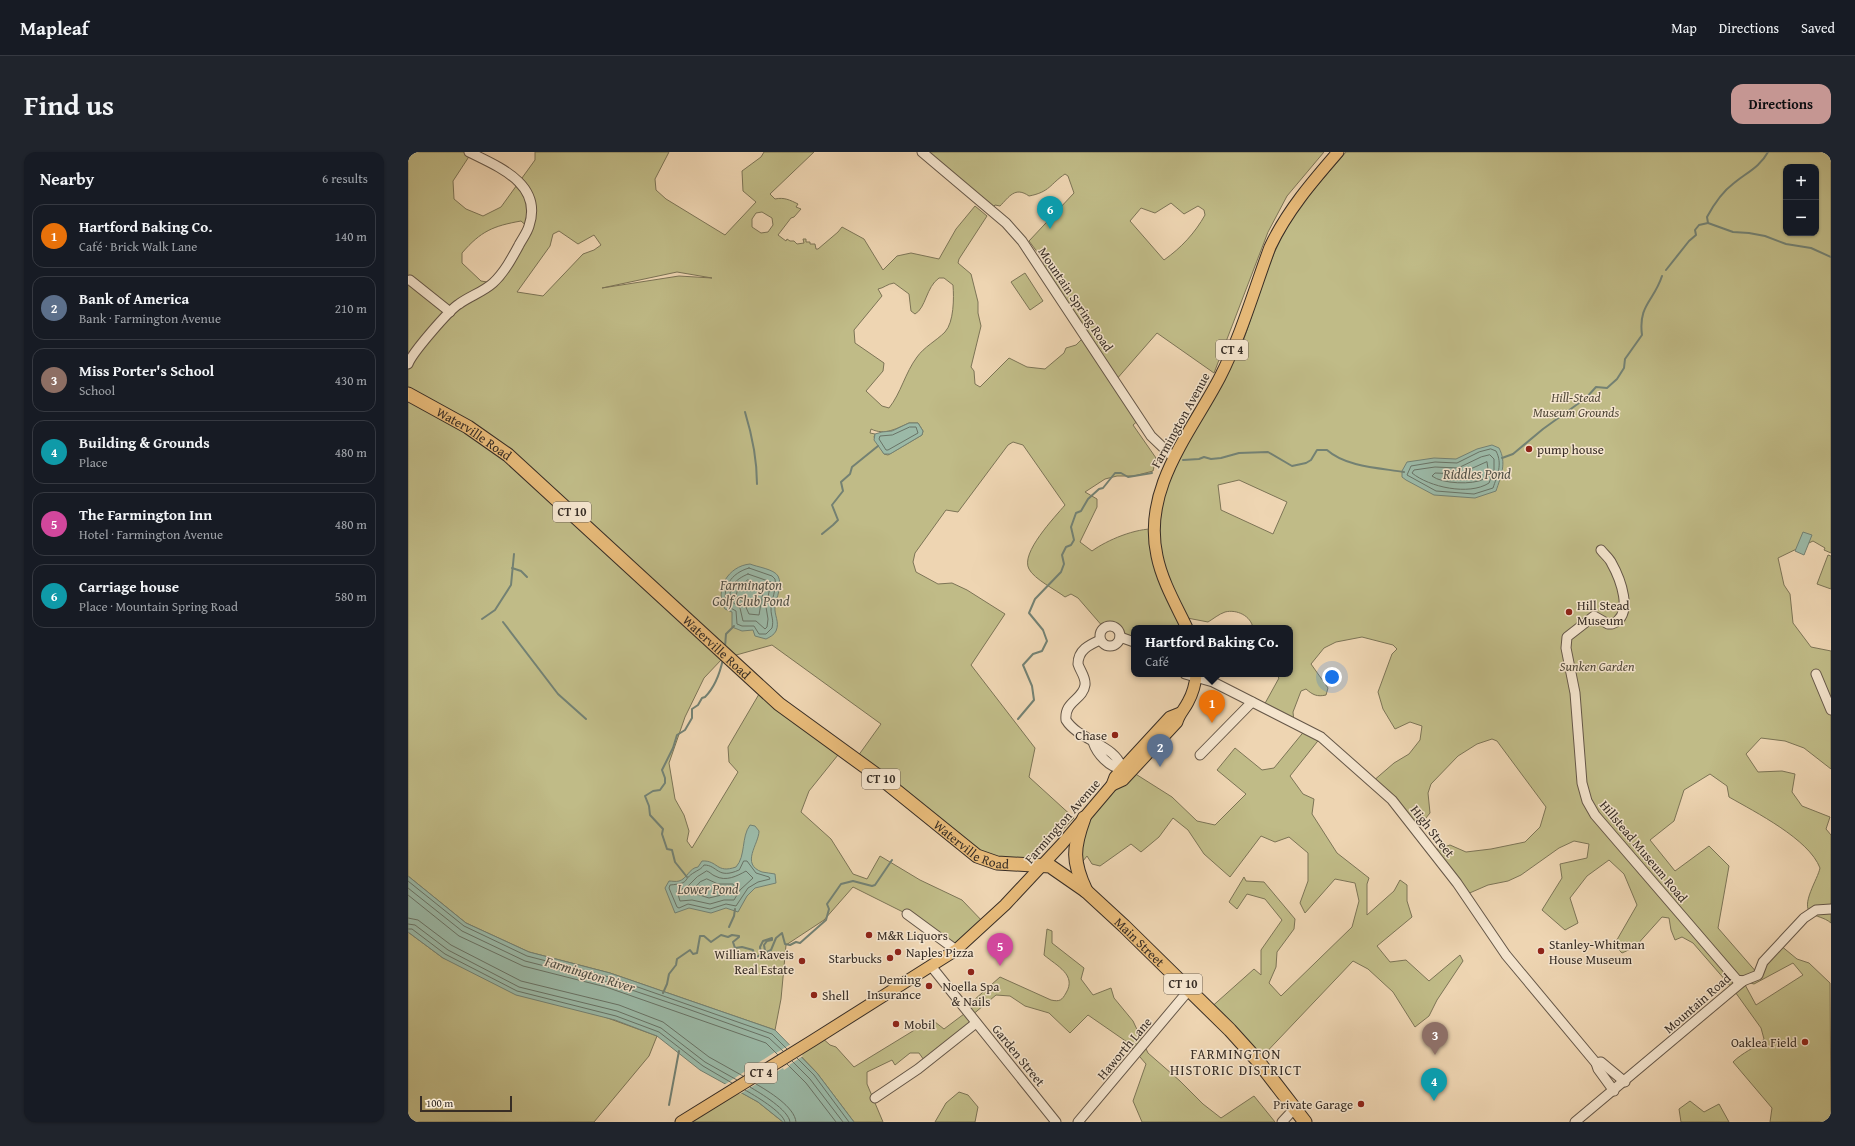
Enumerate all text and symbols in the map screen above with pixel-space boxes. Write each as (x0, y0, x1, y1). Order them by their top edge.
text: Mapleaf (20, 14, 89, 42)
text: Map (1671, 18, 1697, 38)
text: Directions (1719, 18, 1779, 38)
text: Saved (1801, 18, 1835, 38)
text: Find us (24, 84, 114, 125)
button: Directions (1731, 84, 1831, 124)
map controls (1783, 164, 1819, 236)
button: + (1783, 164, 1819, 200)
text: Nearby (40, 166, 94, 191)
text: 6 results (322, 169, 368, 188)
pin: 6 (1037, 196, 1063, 229)
button: − (1783, 200, 1819, 236)
text: Hartford Baking Co. (79, 216, 212, 237)
text: 1 (51, 227, 57, 246)
text: 140 m (335, 227, 367, 246)
text: Café · Brick Walk Lane (79, 237, 197, 256)
street label: Mountain Spring Road (1033, 243, 1118, 355)
text: Bank of America (79, 288, 189, 309)
text: 2 (51, 299, 57, 318)
text: 210 m (335, 299, 367, 318)
text: Bank · Farmington Avenue (79, 309, 221, 328)
road number: CT 4 (1216, 340, 1248, 360)
text: Miss Porter's School (79, 360, 214, 381)
street label: Farmington Avenue (1146, 369, 1215, 472)
text: 3 (51, 371, 57, 390)
text: 430 m (335, 371, 367, 390)
text: School (79, 381, 115, 400)
park label: Hill-Stead Museum Grounds (1533, 388, 1620, 422)
street label: Waterville Road (433, 402, 516, 465)
text: Building & Grounds (79, 432, 210, 453)
place label: pump house (1537, 440, 1604, 459)
text: 4 (51, 443, 57, 462)
text: 480 m (335, 443, 367, 462)
marker: pump house (1524, 444, 1534, 454)
text: Place (79, 453, 108, 472)
water label: Riddles Pond (1442, 464, 1511, 484)
road number: CT 10 (553, 502, 591, 522)
text: The Farmington Inn (79, 504, 212, 525)
text: 5 (51, 515, 57, 534)
text: 480 m (335, 515, 367, 534)
text: Hotel · Farmington Avenue (79, 525, 223, 544)
water label: Farmington Golf Club Pond (712, 575, 790, 611)
text: Carriage house (79, 576, 179, 597)
text: 6 (51, 587, 57, 606)
text: 580 m (335, 587, 367, 606)
place label: Hill Stead Museum (1577, 596, 1630, 630)
text: Place · Mountain Spring Road (79, 597, 238, 616)
marker: Hill Stead Museum (1564, 607, 1574, 617)
street label: Waterville Road (678, 611, 755, 684)
popup (1131, 625, 1293, 677)
text: Hartford Baking Co. (1145, 631, 1279, 652)
text: Café (1145, 652, 1169, 671)
park label: Sunken Garden (1560, 657, 1635, 676)
your location (1322, 667, 1342, 687)
pin: 1 (1199, 690, 1225, 723)
place label: Chase (1075, 726, 1107, 745)
marker: Chase (1110, 730, 1120, 740)
pin: 2 (1147, 734, 1173, 767)
road number: CT 10 (862, 769, 900, 789)
street label: Farmington Avenue (1020, 775, 1105, 868)
street label: Hillstead Museum Road (1595, 796, 1692, 907)
street label: High Street (1406, 801, 1459, 862)
street label: Waterville Road (929, 816, 1010, 874)
water label: Lower Pond (676, 879, 739, 899)
street label: Main Street (1110, 913, 1169, 971)
place label: M&R Liquors (877, 926, 948, 945)
marker: M&R Liquors (864, 930, 874, 940)
pin: 5 (987, 933, 1013, 966)
place label: Stanley-Whitman House Museum (1549, 935, 1645, 969)
place label: Naples Pizza (906, 943, 974, 962)
place label: William Raveis Real Estate (714, 945, 794, 979)
marker: Stanley-Whitman House Museum (1536, 946, 1546, 956)
marker: Naples Pizza (893, 947, 903, 957)
place label: Starbucks (828, 949, 882, 968)
water label: Farmington River (542, 951, 638, 997)
marker: Starbucks (885, 953, 895, 963)
marker: William Raveis Real Estate (797, 956, 807, 966)
marker: Noella Spa & Nails (966, 967, 976, 977)
street label: Mountain Road (1660, 969, 1735, 1038)
place label: Deming Insurance (867, 970, 922, 1004)
road number: CT 10 (1164, 974, 1202, 994)
place label: Noella Spa & Nails (942, 977, 1000, 1011)
marker: Deming Insurance (924, 981, 934, 991)
place label: Shell (822, 986, 849, 1005)
marker: Shell (809, 990, 819, 1000)
street label: Haworth Lane (1093, 1013, 1156, 1084)
place label: Mobil (904, 1015, 936, 1034)
marker: Mobil (891, 1019, 901, 1029)
street label: Garden Street (988, 1020, 1050, 1091)
pin: 3 (1422, 1022, 1448, 1055)
place label: Oaklea Field (1731, 1033, 1797, 1052)
marker: Oaklea Field (1800, 1037, 1810, 1047)
district label: FARMINGTON HISTORIC DISTRICT (1170, 1044, 1302, 1080)
road number: CT 4 (745, 1063, 777, 1083)
pin: 4 (1421, 1068, 1447, 1101)
scale bar (420, 1094, 512, 1113)
text: 100 m (426, 1095, 453, 1111)
place label: Private Garage (1273, 1095, 1353, 1114)
marker: Private Garage (1356, 1099, 1366, 1109)

